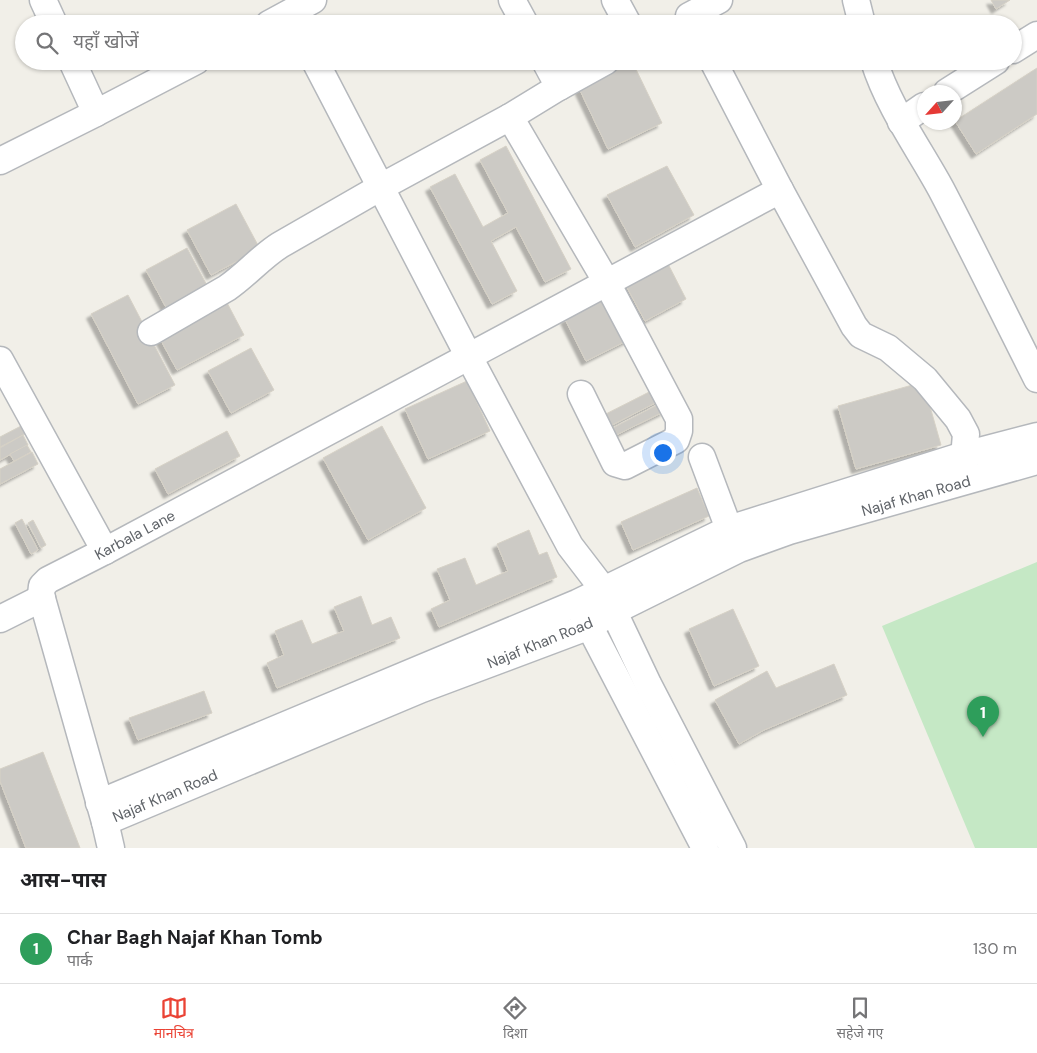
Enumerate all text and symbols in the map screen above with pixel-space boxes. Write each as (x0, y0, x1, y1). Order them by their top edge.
search box (15, 15, 1022, 70)
icon: search (33, 29, 61, 57)
text: यहाँ खोजें (73, 29, 139, 54)
north arrow (917, 85, 962, 130)
your location (650, 440, 676, 466)
street label: Najaf Khan Road (859, 471, 973, 521)
street label: Karbala Lane (91, 505, 179, 565)
street label: Najaf Khan Road (484, 613, 596, 673)
pin: 1 (967, 696, 999, 737)
street label: Najaf Khan Road (109, 765, 221, 827)
text: आस-पास (20, 866, 106, 894)
text: Char Bagh Najaf Khan Tomb (67, 925, 323, 950)
text: 1 (33, 938, 39, 959)
text: 130 m (973, 938, 1017, 959)
text: पार्क (67, 950, 93, 971)
tab: मानचित्र (154, 994, 194, 1044)
tab: दिशा (501, 994, 529, 1044)
tab: सहेजे गए (837, 994, 883, 1044)

